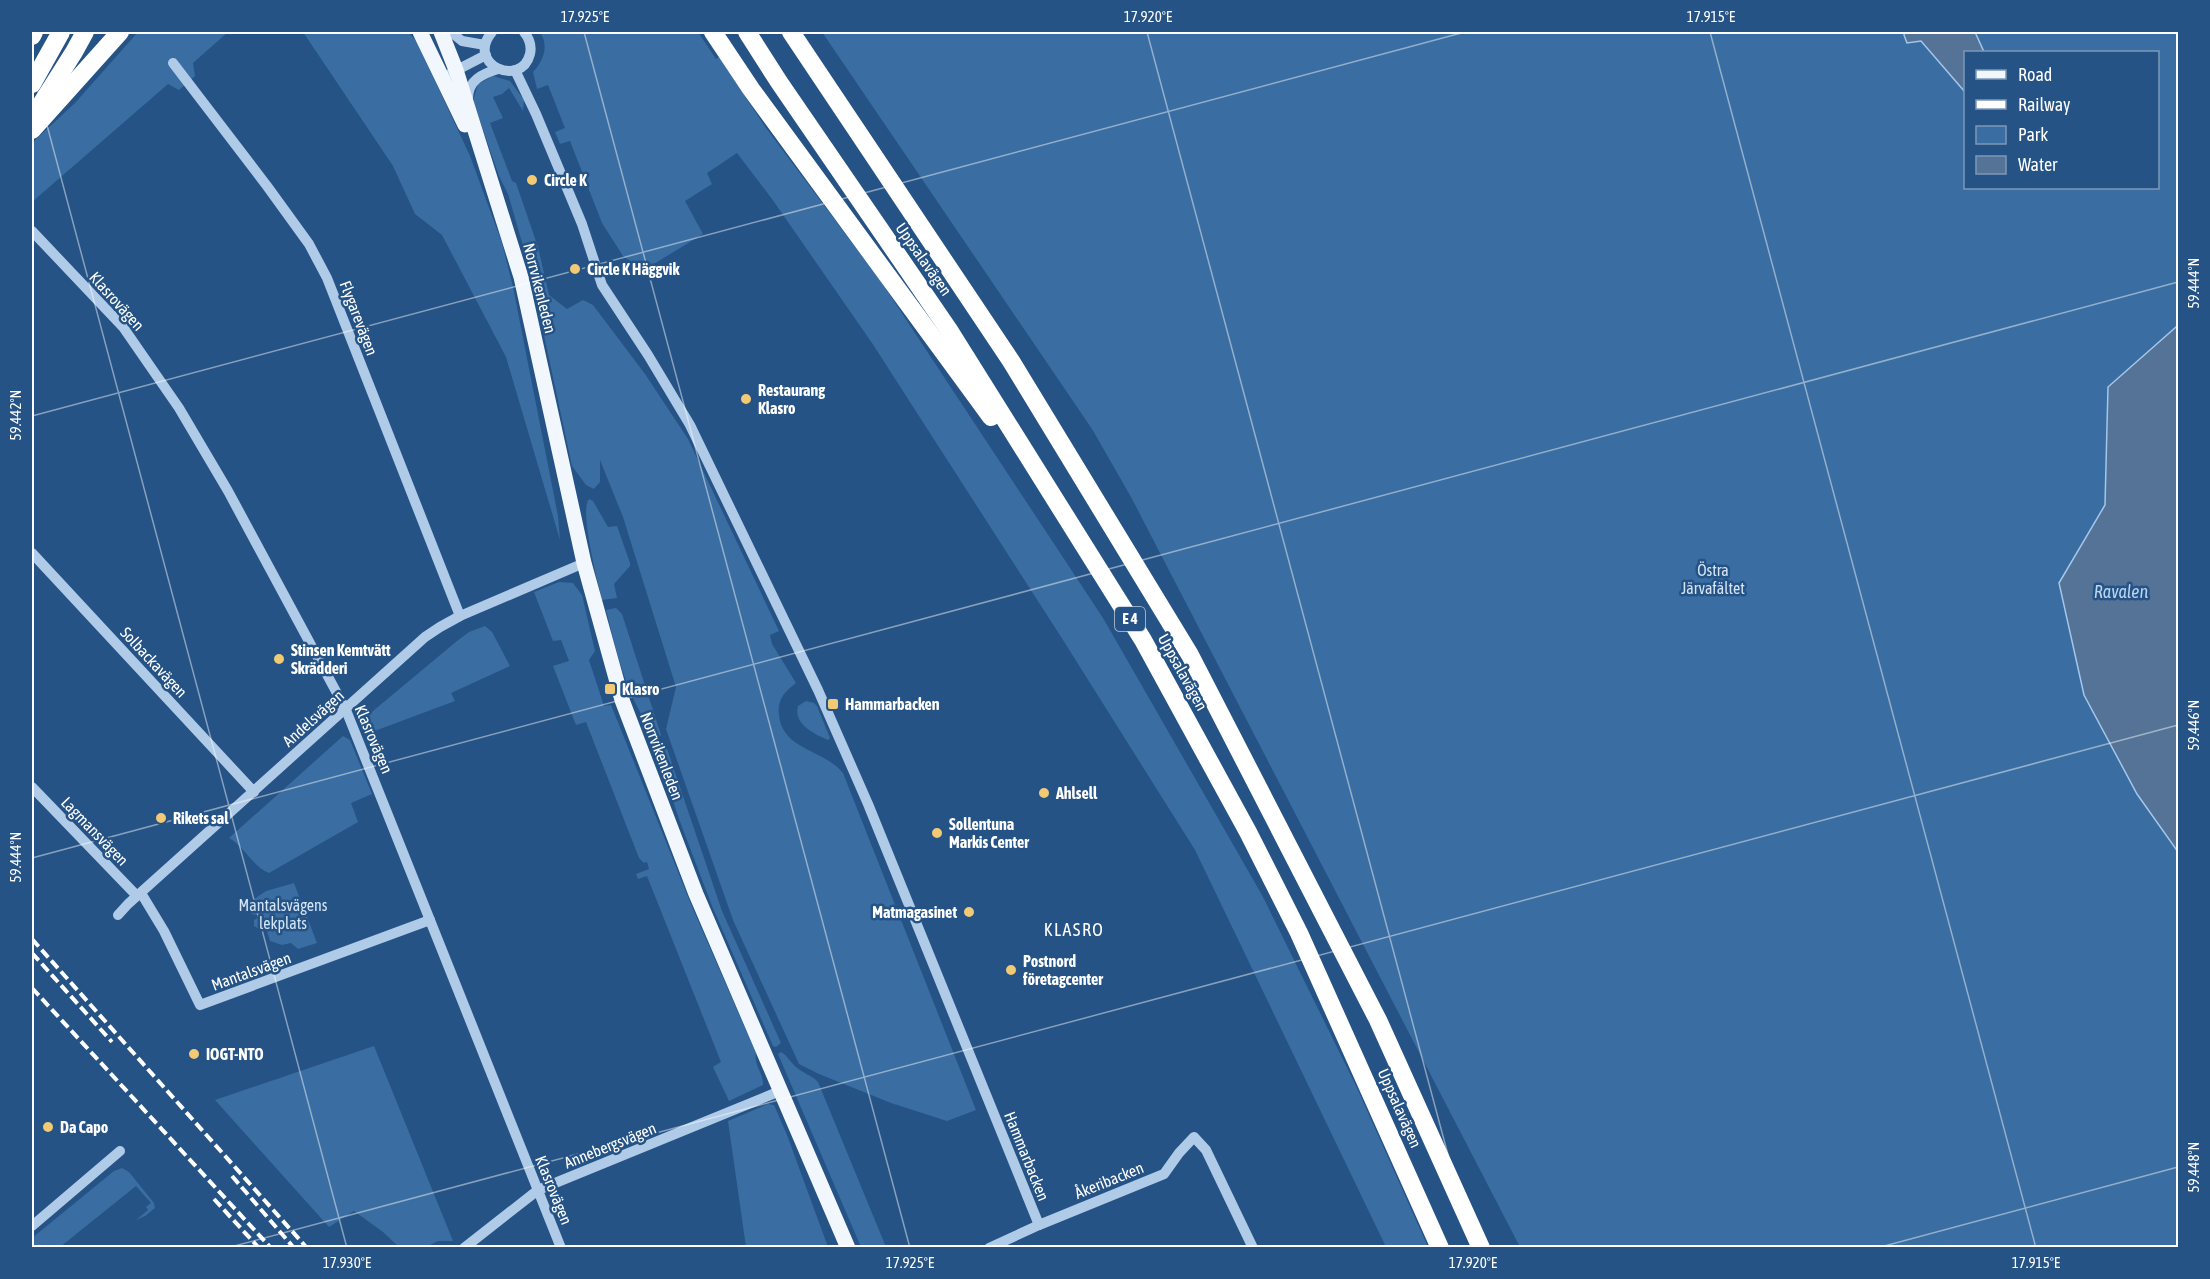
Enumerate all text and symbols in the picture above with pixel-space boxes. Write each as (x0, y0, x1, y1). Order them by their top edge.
text: 17.925°E (561, 8, 610, 25)
text: 17.920°E (1124, 8, 1173, 25)
text: 17.915°E (1687, 8, 1736, 25)
legend (1964, 51, 2159, 189)
text: Road (2018, 64, 2052, 85)
text: Railway (2018, 94, 2070, 115)
text: Park (2018, 124, 2048, 145)
text: Water (2018, 154, 2058, 175)
place label: Circle K (544, 171, 587, 189)
marker: Circle K (525, 173, 539, 187)
street label: Uppsalavägen (891, 219, 956, 299)
street label: Norrvikenleden (520, 241, 560, 335)
text: 59.444°N (2185, 258, 2202, 308)
place label: Circle K Häggvik (587, 260, 681, 278)
marker: Circle K Häggvik (568, 262, 582, 276)
street label: Klasrovägen (85, 268, 148, 335)
street label: Flygarevägen (336, 278, 381, 358)
place label: Restaurang Klasro (758, 381, 825, 417)
text: 59.442°N (7, 390, 24, 440)
marker: Restaurang Klasro (739, 392, 753, 406)
park label: Östra Järvafältet (1681, 561, 1745, 597)
water label: Ravalen (2094, 581, 2148, 602)
road number: E 4 (1115, 607, 1145, 631)
street label: Solbackavägen (116, 623, 191, 702)
street label: Uppsalavägen (1154, 631, 1211, 714)
place label: Stinsen Kemtvätt Skrädderi (291, 641, 391, 677)
marker: Stinsen Kemtvätt Skrädderi (272, 652, 286, 666)
place label: Klasro (622, 680, 660, 698)
marker: Klasro (603, 682, 617, 696)
street label: Andelsvägen (279, 686, 348, 751)
place label: Hammarbacken (845, 695, 940, 713)
marker: Hammarbacken (826, 697, 840, 711)
text: 59.446°N (2185, 700, 2202, 750)
street label: Klasrovägen (351, 702, 396, 776)
street label: Norrvikenleden (637, 710, 687, 802)
place label: Ahlsell (1055, 784, 1098, 802)
marker: Ahlsell (1037, 786, 1051, 800)
street label: Lagmansvägen (57, 793, 132, 870)
place label: Rikets sal (173, 809, 229, 827)
marker: Rikets sal (154, 811, 168, 825)
place label: Sollentuna Markis Center (949, 815, 1029, 851)
marker: Sollentuna Markis Center (930, 826, 944, 840)
text: 59.444°N (7, 832, 24, 882)
park label: Mantalsvägens lekplats (239, 896, 328, 933)
place label: Matmagasinet (872, 903, 957, 921)
marker: Matmagasinet (962, 905, 976, 919)
district label: KLASRO (1044, 919, 1104, 940)
street label: Mantalsvägen (209, 948, 294, 995)
place label: Postnord företagcenter (1022, 952, 1103, 988)
marker: Postnord företagcenter (1004, 963, 1018, 977)
place label: IOGT-NTO (206, 1045, 264, 1063)
marker: IOGT-NTO (187, 1047, 201, 1061)
street label: Uppsalavägen (1374, 1066, 1425, 1151)
street label: Hammarbacken (1001, 1109, 1053, 1203)
place label: Da Capo (60, 1118, 109, 1136)
street label: Annebergsvägen (561, 1118, 659, 1173)
marker: Da Capo (41, 1120, 55, 1134)
text: 59.448°N (2185, 1142, 2202, 1192)
street label: Klasrovägen (531, 1153, 576, 1227)
street label: Åkeribacken (1071, 1157, 1146, 1202)
text: 17.930°E (323, 1254, 372, 1271)
text: 17.925°E (886, 1254, 935, 1271)
text: 17.920°E (1449, 1254, 1498, 1271)
text: 17.915°E (2012, 1254, 2061, 1271)

